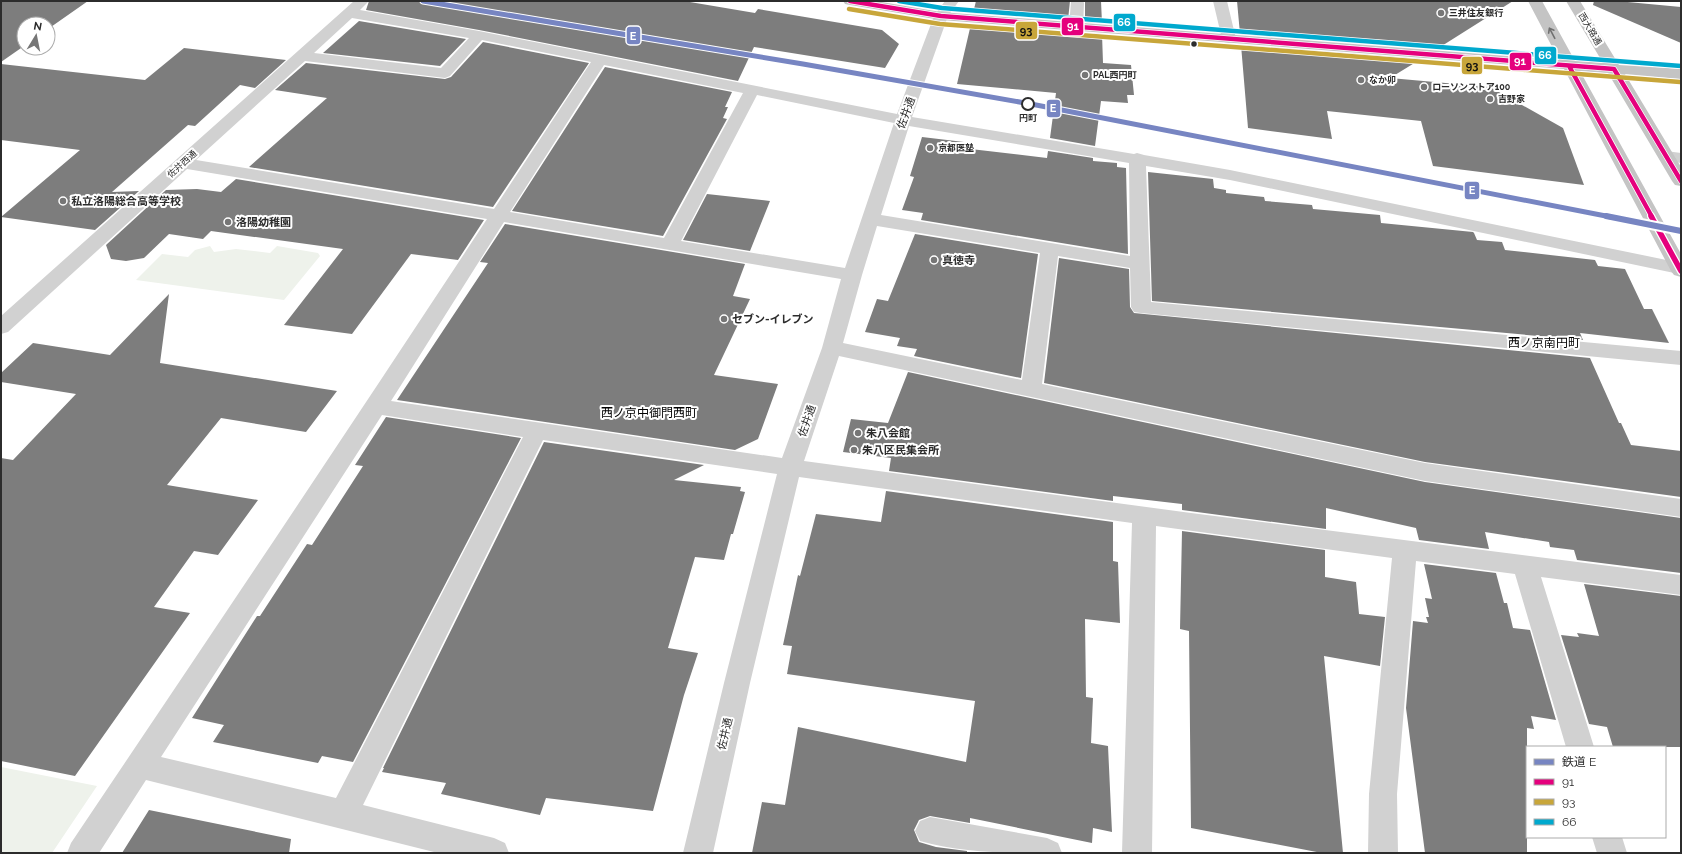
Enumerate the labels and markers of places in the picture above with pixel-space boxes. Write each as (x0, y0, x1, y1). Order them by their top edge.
place label: 三井住友銀行 (1449, 7, 1504, 18)
marker: 三井住友銀行 (1436, 8, 1446, 18)
unlabelled marker (1189, 39, 1199, 49)
marker: PAL西円町 (1080, 70, 1090, 80)
place label: PAL西円町 (1093, 70, 1136, 80)
marker: なか卯 (1356, 75, 1366, 85)
place label: なか卯 (1369, 75, 1396, 85)
marker: ローソンストア100 (1419, 82, 1429, 92)
place label: ローソンストア100 (1432, 82, 1511, 92)
marker: 吉野家 (1485, 94, 1495, 104)
place label: 吉野家 (1498, 94, 1525, 104)
marker: 円町 (1021, 97, 1035, 111)
place label: 円町 (1019, 113, 1037, 123)
marker: 京都医塾 (925, 143, 935, 153)
place label: 京都医塾 (938, 143, 974, 153)
place label: 私立洛陽総合高等学校 (71, 195, 181, 208)
marker: 私立洛陽総合高等学校 (58, 196, 68, 206)
place label: 洛陽幼稚園 (236, 216, 291, 229)
marker: 洛陽幼稚園 (223, 217, 233, 227)
place label: 真徳寺 (942, 254, 975, 267)
marker: 真徳寺 (929, 255, 939, 265)
place label: セブン-イレブン (732, 313, 814, 326)
marker: セブン-イレブン (719, 314, 729, 324)
place label: 朱八会館 (866, 427, 910, 440)
marker: 朱八会館 (853, 428, 863, 438)
place label: 朱八区民集会所 (862, 444, 939, 457)
marker: 朱八区民集会所 (849, 445, 859, 455)

